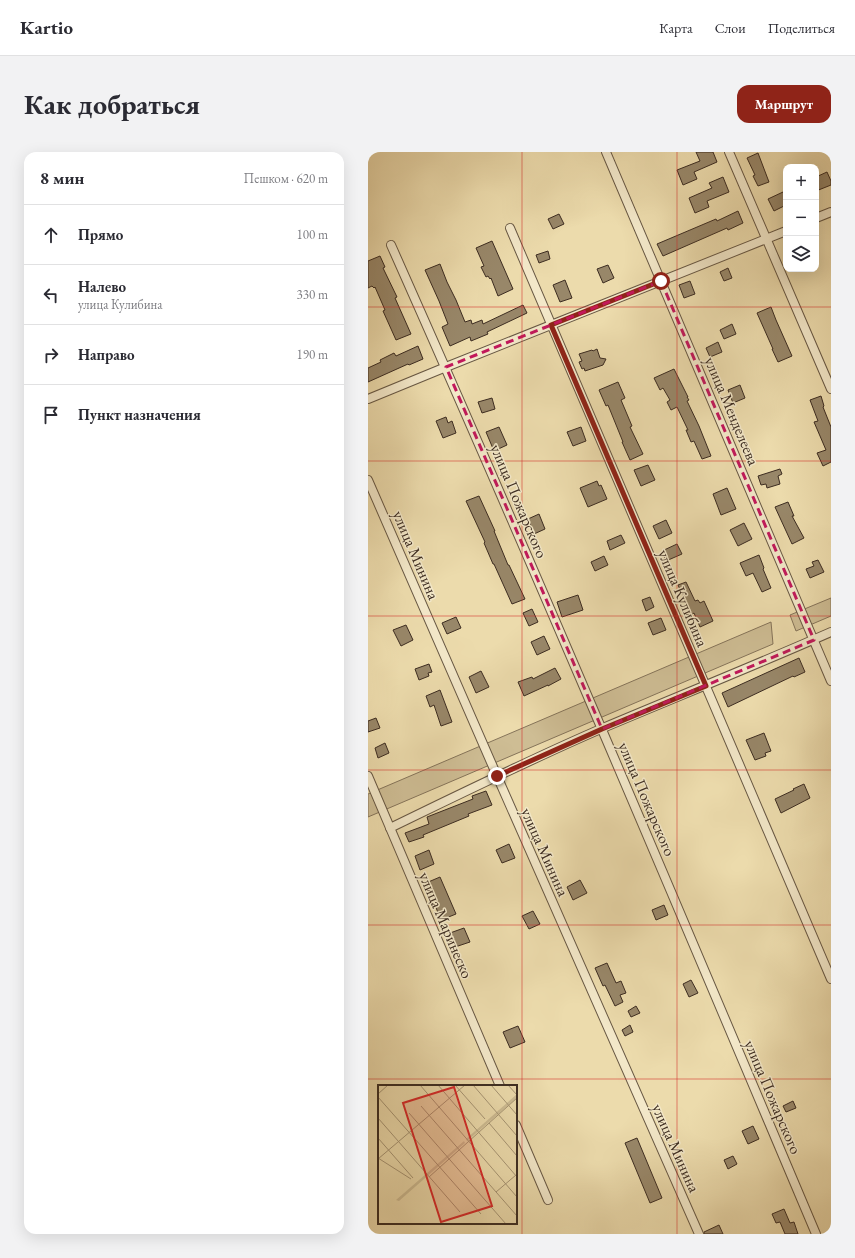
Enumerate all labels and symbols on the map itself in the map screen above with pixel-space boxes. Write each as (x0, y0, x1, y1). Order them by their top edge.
route start (652, 272, 670, 290)
street label: улица Менделеева (700, 354, 765, 469)
street label: улица Пожарского (485, 441, 553, 561)
street label: улица Минина (388, 507, 444, 603)
street label: улица Кулибина (653, 546, 713, 651)
street label: улица Пожарского (613, 739, 681, 859)
route end (488, 767, 506, 785)
street label: улица Минина (516, 804, 574, 900)
street label: улица Маринеско (414, 869, 478, 982)
street label: улица Пожарского (739, 1037, 807, 1157)
inset map (378, 1085, 517, 1224)
street label: улица Минина (647, 1100, 705, 1196)

